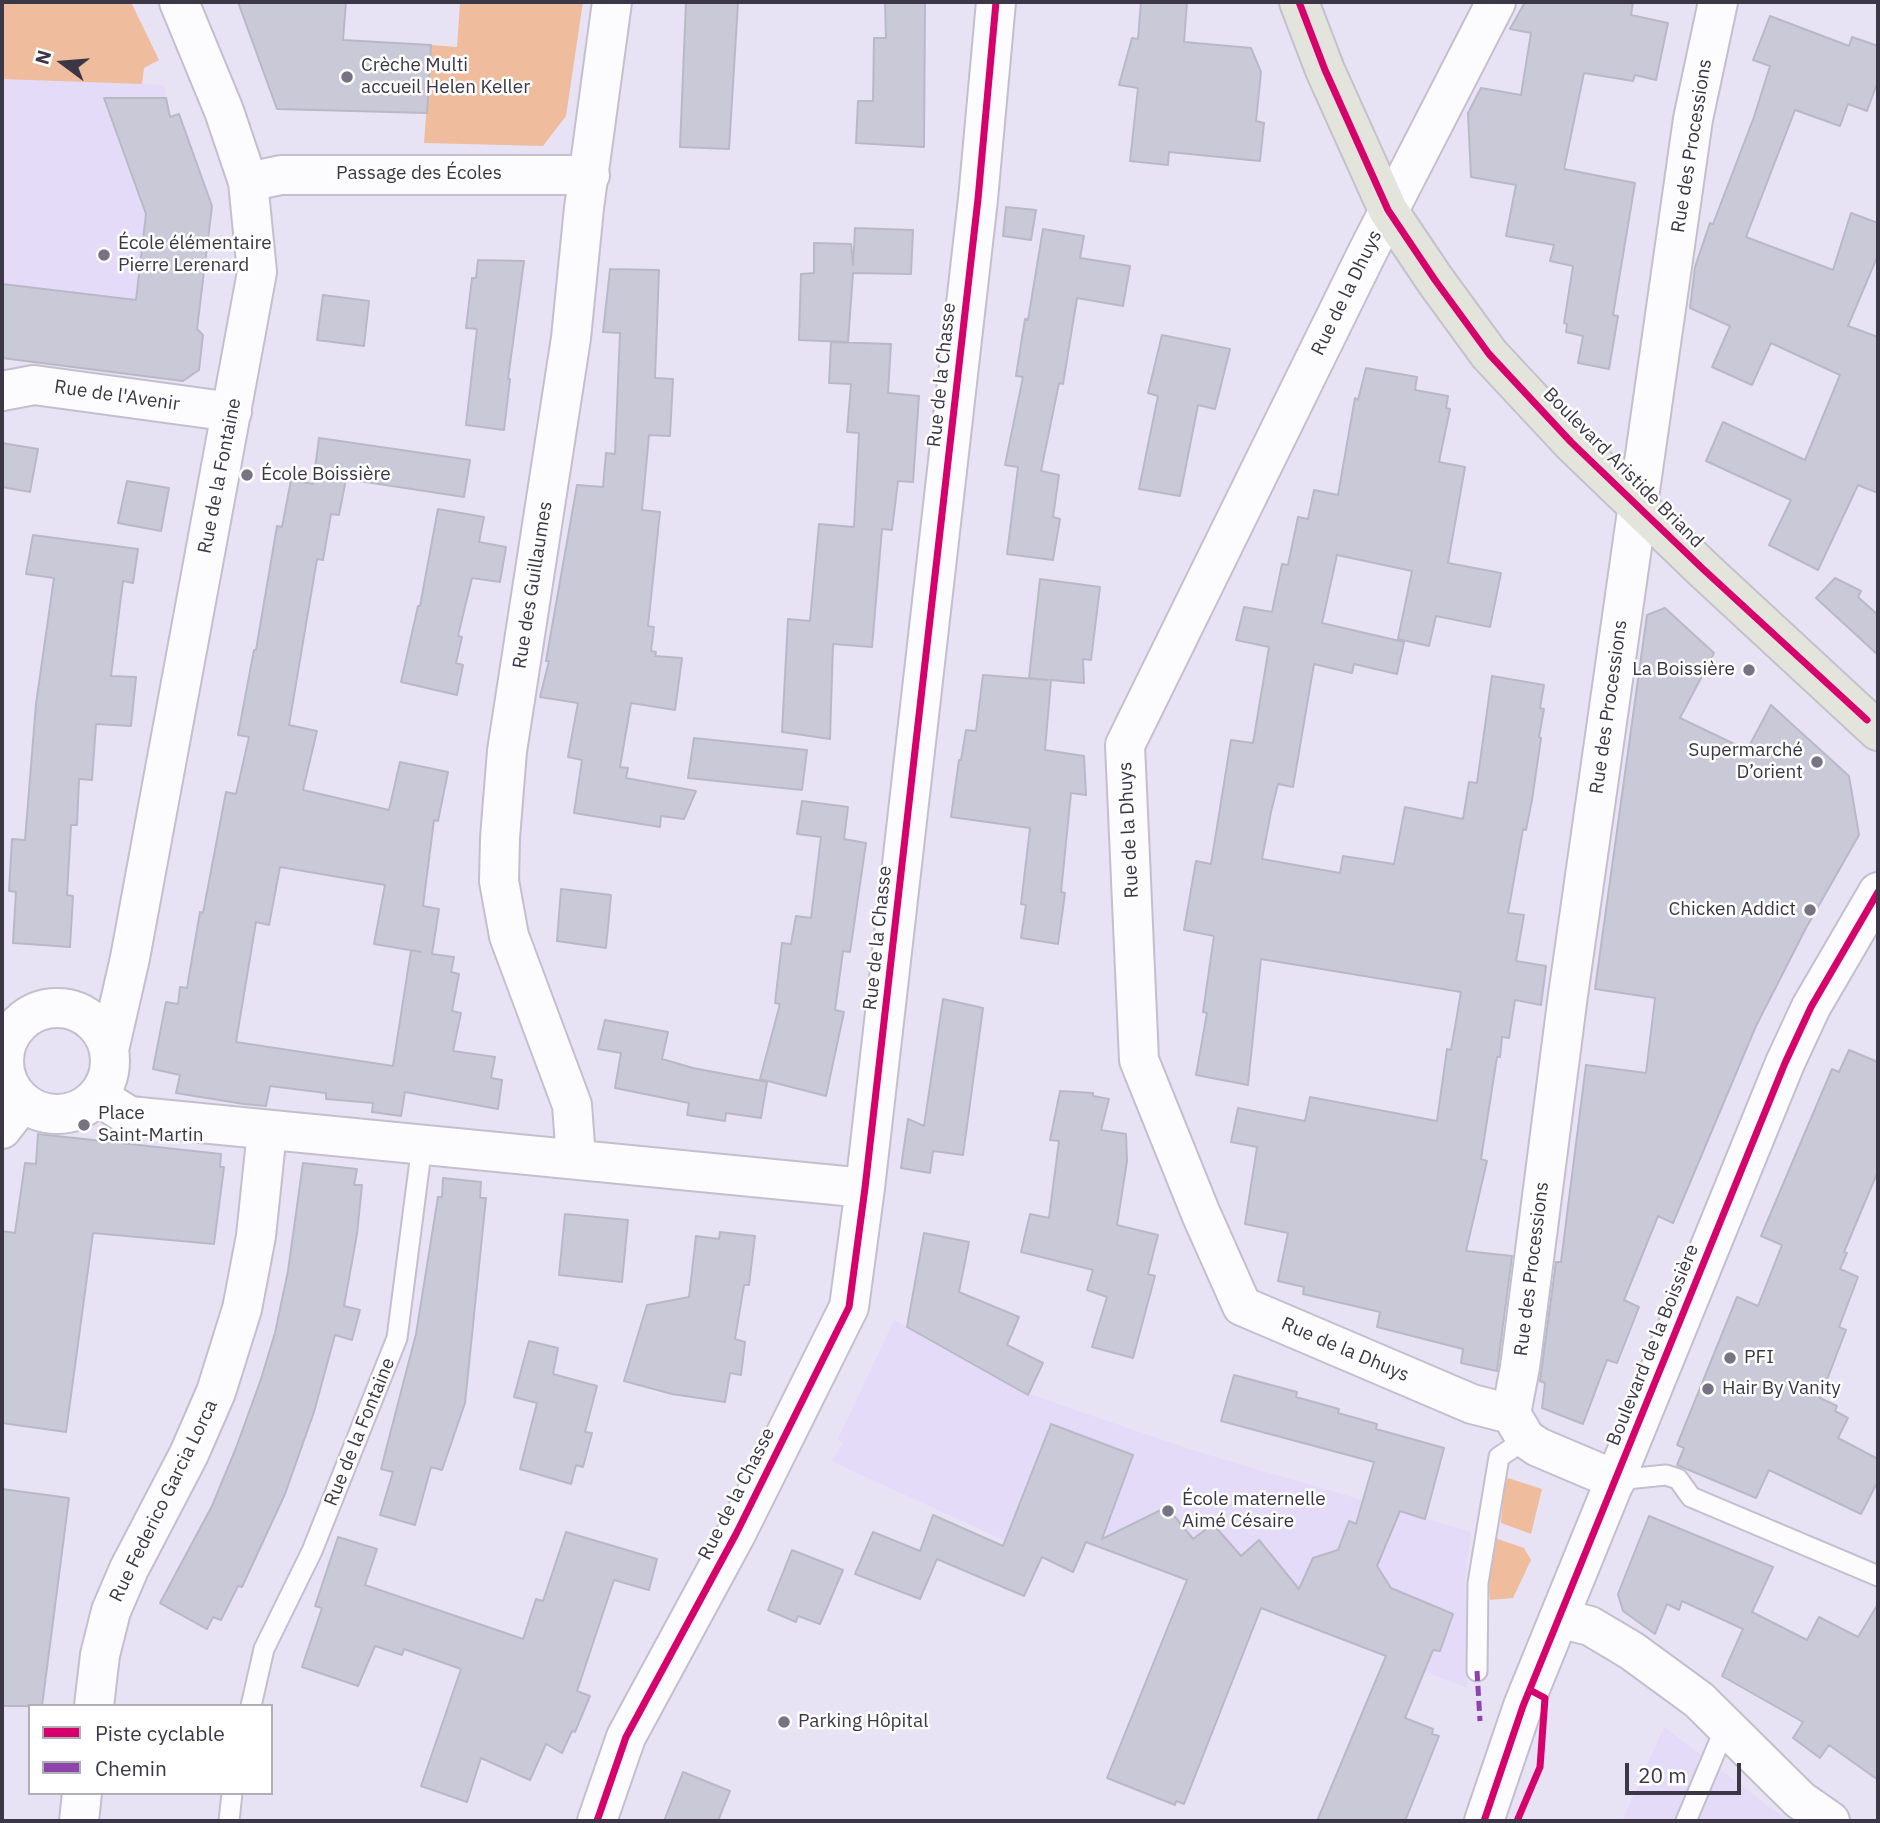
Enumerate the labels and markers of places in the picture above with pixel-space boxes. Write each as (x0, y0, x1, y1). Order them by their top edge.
place label: Crèche Multi accueil Helen Keller (361, 55, 530, 99)
marker: Crèche Multi accueil Helen Keller (339, 69, 355, 85)
place label: École élémentaire Pierre Lerenard (118, 233, 272, 277)
marker: École élémentaire Pierre Lerenard (96, 247, 112, 263)
place label: École Boissière (261, 464, 391, 486)
marker: École Boissière (239, 467, 255, 483)
place label: La Boissière (1632, 659, 1735, 681)
marker: La Boissière (1741, 662, 1757, 678)
place label: Supermarché D’orient (1688, 740, 1803, 784)
marker: Supermarché D’orient (1809, 754, 1825, 770)
place label: Chicken Addict (1669, 899, 1796, 921)
marker: Chicken Addict (1802, 902, 1818, 918)
place label: Place Saint-Martin (98, 1103, 203, 1147)
marker: Place Saint-Martin (76, 1117, 92, 1133)
place label: PFI (1744, 1347, 1774, 1369)
marker: PFI (1722, 1350, 1738, 1366)
place label: Hair By Vanity (1722, 1378, 1841, 1400)
marker: Hair By Vanity (1700, 1381, 1716, 1397)
place label: École maternelle Aimé Césaire (1182, 1489, 1326, 1533)
marker: École maternelle Aimé Césaire (1160, 1503, 1176, 1519)
place label: Parking Hôpital (798, 1711, 928, 1733)
marker: Parking Hôpital (776, 1714, 792, 1730)

